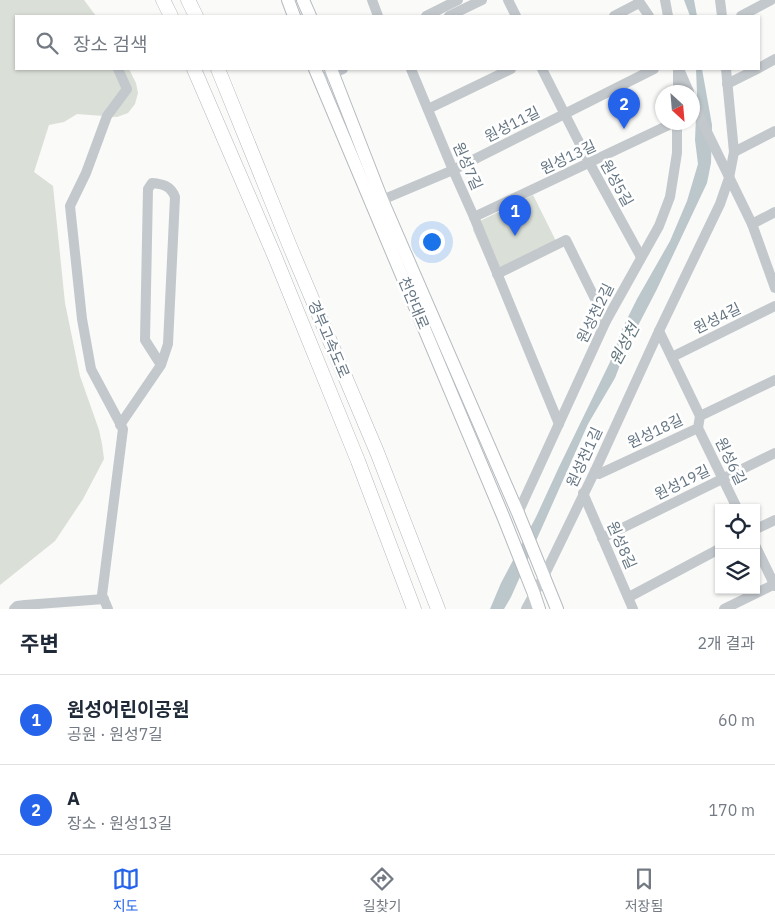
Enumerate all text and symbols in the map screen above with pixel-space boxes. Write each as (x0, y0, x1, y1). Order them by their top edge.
search box (15, 15, 760, 70)
icon: search (33, 29, 61, 57)
text: 장소 검색 (73, 32, 147, 56)
north arrow (655, 85, 700, 130)
pin: 2 (608, 88, 640, 129)
street label: 원성11길 (481, 102, 543, 146)
street label: 원성13길 (537, 136, 599, 178)
street label: 원성7길 (449, 139, 487, 193)
street label: 원성5길 (596, 156, 638, 210)
pin: 1 (499, 195, 531, 236)
your location (419, 229, 445, 255)
street label: 천안대로 (394, 274, 434, 332)
street label: 원성천2길 (572, 280, 618, 346)
street label: 경부고속도로 (304, 297, 354, 381)
street label: 원성4길 (690, 298, 744, 338)
water label: 원성천 (605, 318, 644, 368)
street label: 원성18길 (624, 410, 686, 452)
street label: 원성천1길 (562, 424, 606, 490)
street label: 원성6길 (711, 434, 751, 488)
street label: 원성19길 (651, 460, 713, 504)
map controls (715, 504, 760, 594)
button: locate (715, 504, 760, 549)
street label: 원성8길 (603, 518, 641, 572)
button: layers (715, 549, 760, 594)
text: 주변 (20, 629, 59, 657)
text: 2개 결과 (697, 633, 755, 653)
text: 원성어린이공원 (67, 697, 189, 721)
text: 1 (31, 710, 41, 730)
text: 60 m (718, 710, 755, 730)
text: 공원 · 원성7길 (67, 724, 163, 744)
text: A (67, 786, 80, 810)
text: 2 (31, 800, 41, 820)
text: 170 m (708, 800, 755, 820)
text: 장소 · 원성13길 (67, 813, 173, 833)
tab: 지도 (112, 865, 140, 915)
tab: 길찾기 (363, 865, 401, 915)
tab: 저장됨 (625, 865, 663, 915)

